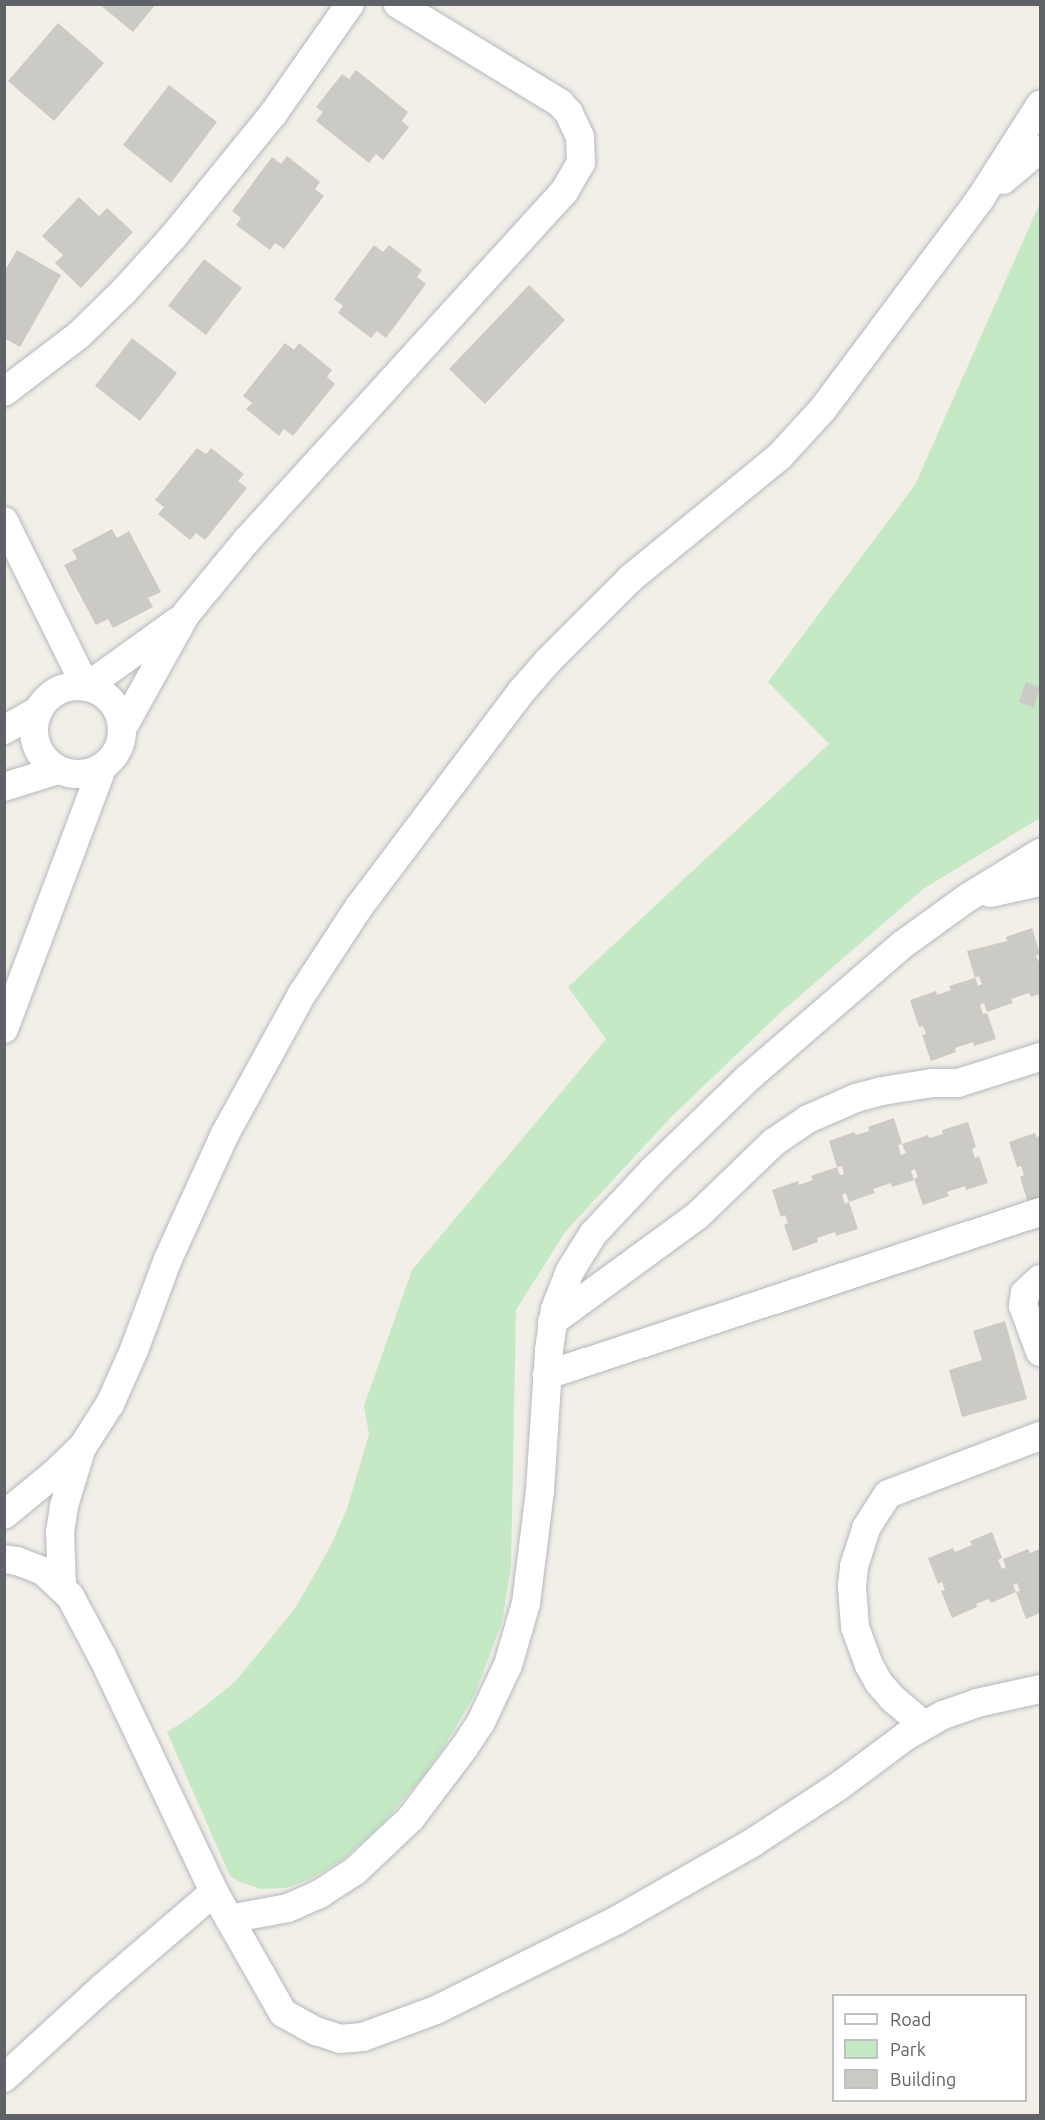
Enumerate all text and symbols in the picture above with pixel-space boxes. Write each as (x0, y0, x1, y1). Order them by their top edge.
legend (832, 1994, 1027, 2102)
text: Road (890, 2009, 932, 2029)
text: Park (890, 2039, 926, 2059)
text: Building (890, 2069, 956, 2089)

